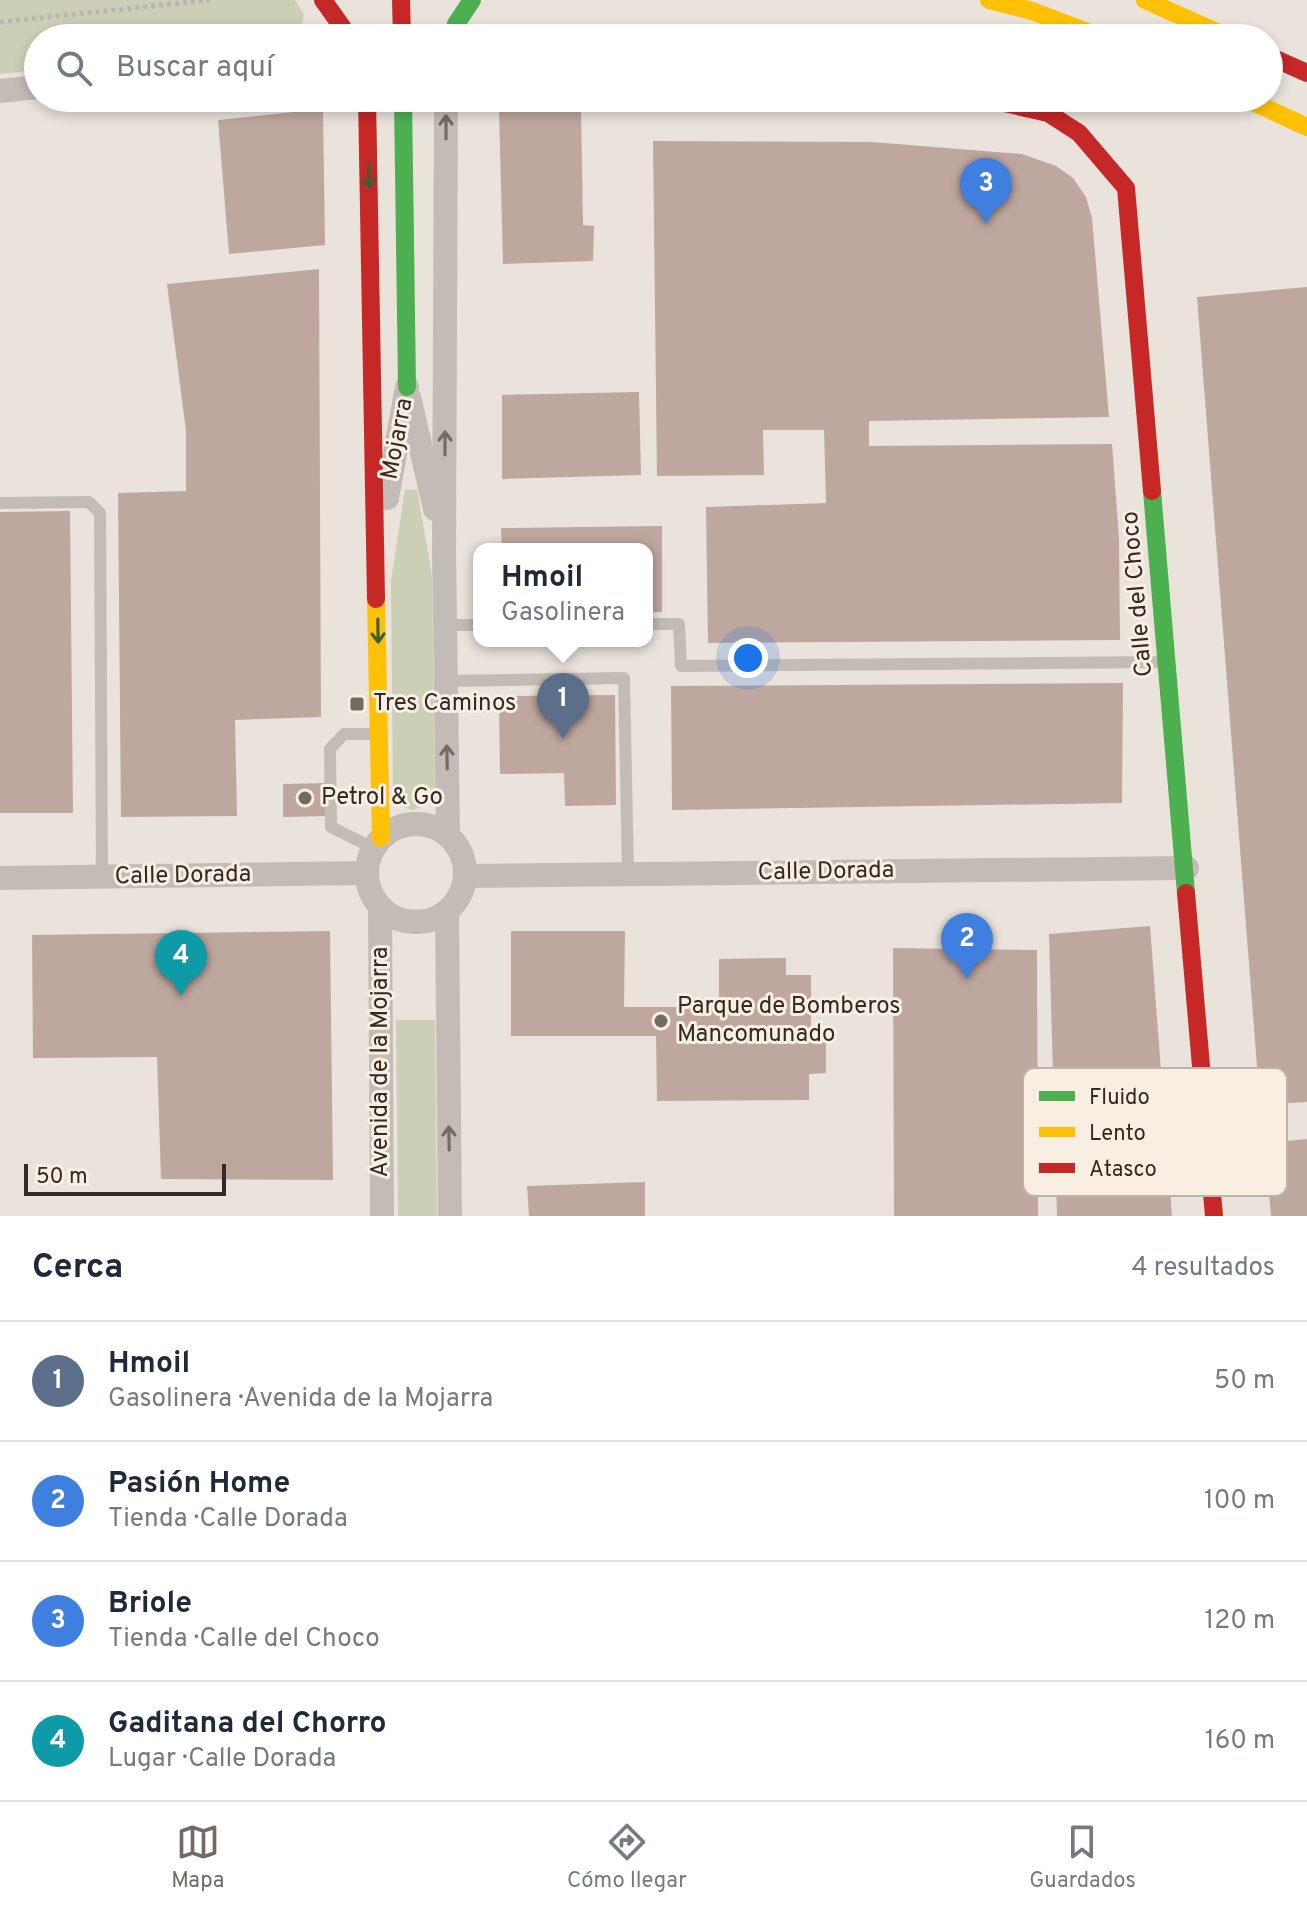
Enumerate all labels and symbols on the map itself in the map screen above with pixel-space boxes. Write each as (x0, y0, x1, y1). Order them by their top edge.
one-way arrow (438, 114, 454, 141)
pin: 3 (960, 158, 1012, 224)
one-way arrow (361, 162, 376, 189)
street label: Mojarra (375, 396, 421, 482)
one-way arrow (437, 430, 453, 457)
street label: Calle del Choco (1116, 510, 1160, 678)
one-way arrow (371, 617, 386, 644)
your location (728, 638, 768, 678)
pin: 1 (537, 673, 589, 739)
place label: Tres Caminos (373, 689, 516, 719)
marker: Tres Caminos (348, 695, 366, 713)
one-way arrow (439, 744, 455, 771)
place label: Petrol & Go (321, 783, 443, 813)
marker: Petrol & Go (296, 789, 314, 807)
street label: Calle Dorada (757, 856, 895, 888)
street label: Calle Dorada (114, 860, 252, 892)
pin: 2 (941, 913, 993, 979)
pin: 4 (155, 930, 207, 996)
street label: Avenida de la Mojarra (366, 947, 396, 1177)
place label: Parque de Bomberos Mancomunado (677, 992, 901, 1050)
marker: Parque de Bomberos Mancomunado (652, 1012, 670, 1030)
legend (1023, 1068, 1287, 1196)
text: Fluido (1089, 1085, 1150, 1112)
text: Lento (1089, 1121, 1146, 1148)
one-way arrow (441, 1125, 457, 1152)
text: Atasco (1089, 1157, 1157, 1184)
scale bar (24, 1160, 226, 1196)

